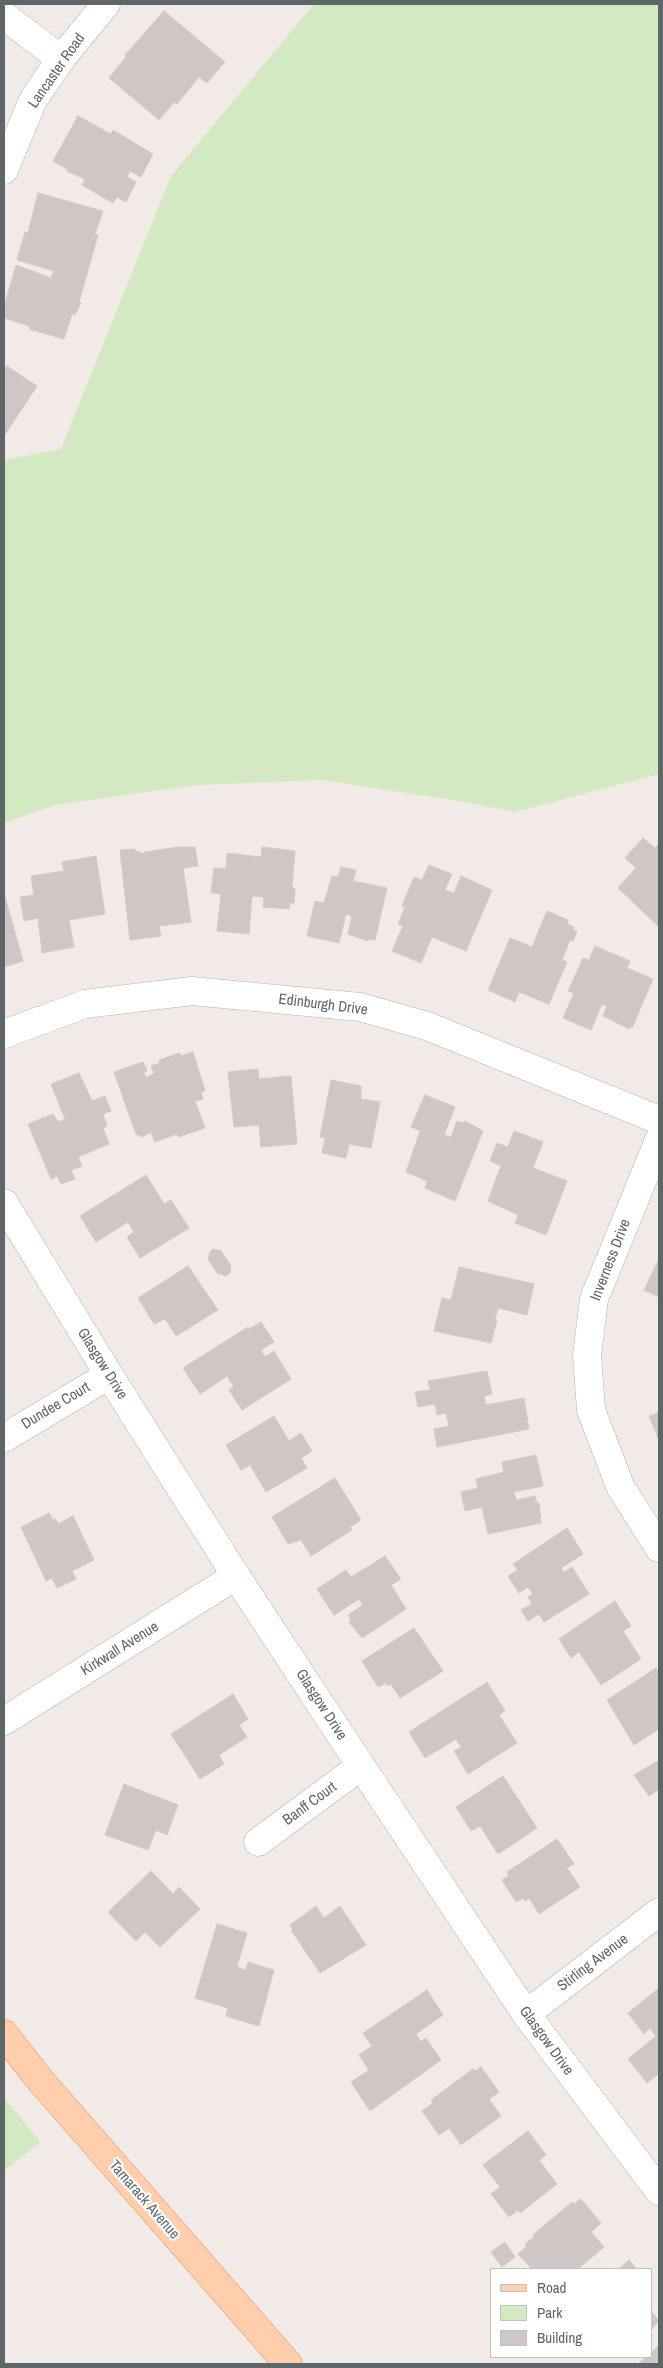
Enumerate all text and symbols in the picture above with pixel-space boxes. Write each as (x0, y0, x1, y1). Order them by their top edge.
street label: Lancaster Road (25, 30, 89, 112)
street label: Edinburgh Drive (277, 991, 369, 1019)
street label: Inverness Drive (587, 1217, 635, 1303)
street label: Glasgow Drive (73, 1325, 131, 1403)
street label: Dundee Court (19, 1379, 93, 1433)
street label: Kirkwall Avenue (78, 1618, 162, 1680)
street label: Glasgow Drive (291, 1666, 351, 1744)
street label: Banff Court (280, 1778, 340, 1830)
street label: Stirling Avenue (554, 1931, 632, 1995)
street label: Glasgow Drive (515, 2003, 577, 2079)
street label: Tamarack Avenue (105, 2157, 183, 2243)
legend (490, 2268, 653, 2358)
text: Road (537, 2277, 566, 2298)
text: Park (537, 2302, 562, 2323)
text: Building (537, 2327, 582, 2348)

